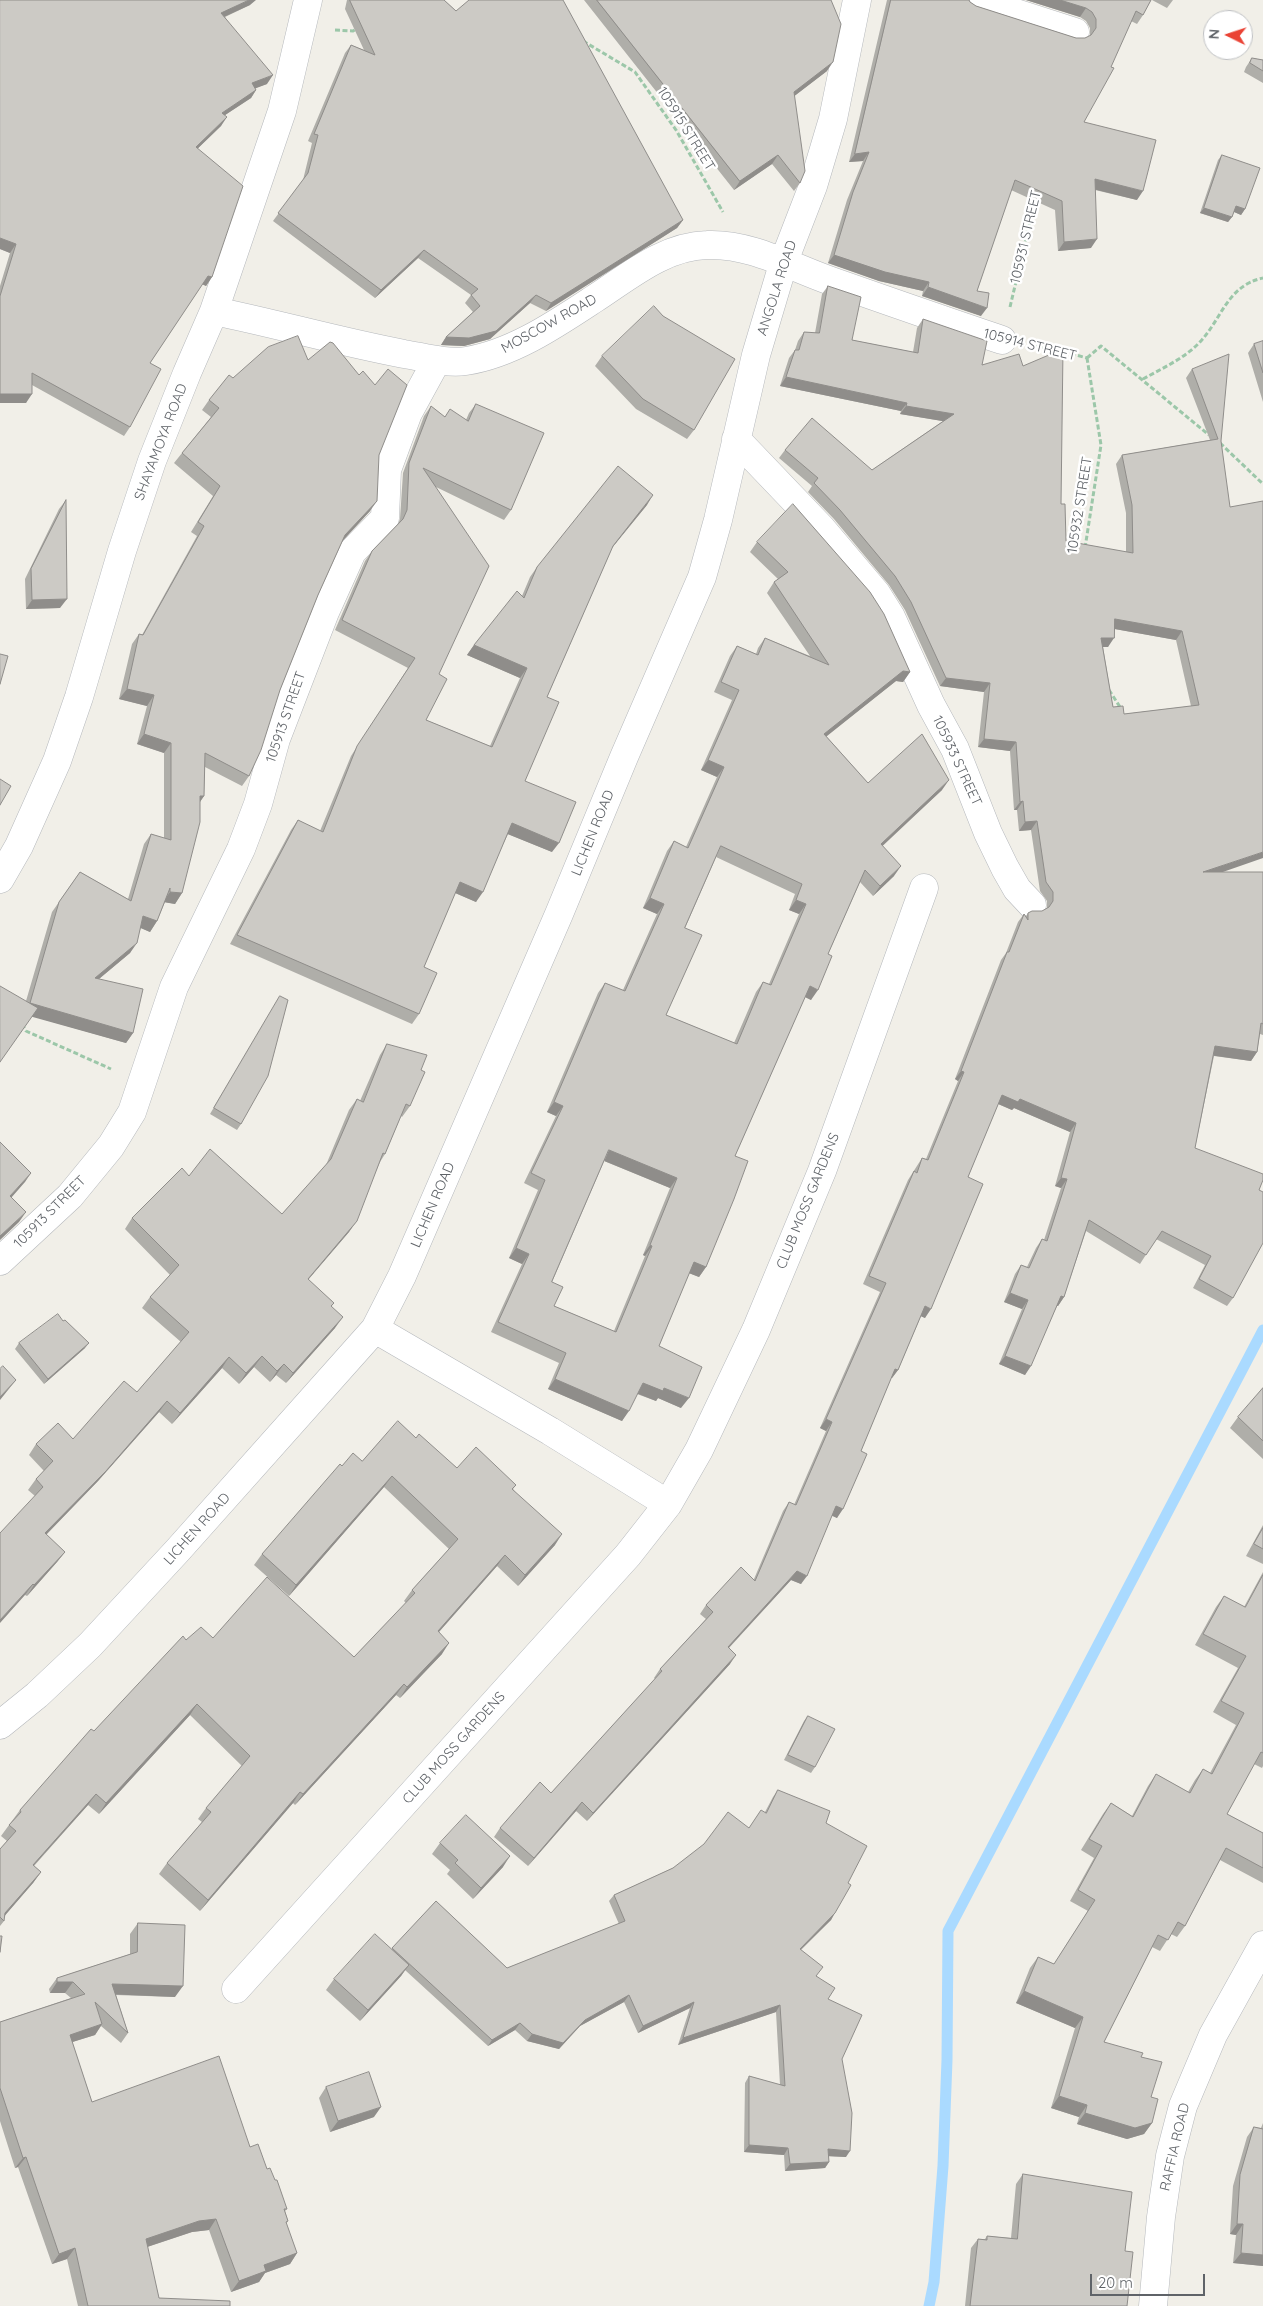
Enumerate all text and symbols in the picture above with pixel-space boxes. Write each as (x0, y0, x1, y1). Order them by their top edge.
north arrow (1203, 10, 1253, 60)
text: N (1205, 28, 1223, 40)
street label: 105915 STREET (654, 84, 718, 174)
street label: 105931 STREET (1007, 189, 1045, 285)
street label: ANGOLA ROAD (754, 238, 800, 338)
street label: MOSCOW ROAD (498, 291, 600, 357)
street label: 105914 STREET (982, 325, 1078, 365)
street label: SHAYAMOYA ROAD (131, 381, 191, 503)
street label: 105932 STREET (1064, 455, 1096, 555)
street label: 105913 STREET (263, 669, 309, 765)
street label: 105933 STREET (929, 713, 985, 809)
street label: LICHEN ROAD (568, 788, 618, 878)
street label: CLUB MOSS GARDENS (773, 1130, 843, 1272)
street label: LICHEN ROAD (407, 1160, 459, 1250)
street label: 105913 STREET (10, 1172, 90, 1252)
street label: LICHEN ROAD (160, 1490, 234, 1568)
street label: CLUB MOSS GARDENS (399, 1688, 509, 1808)
street label: RAFFIA ROAD (1157, 2101, 1193, 2193)
scale bar (1093, 2264, 1208, 2296)
text: 20 m (1098, 2273, 1133, 2292)

